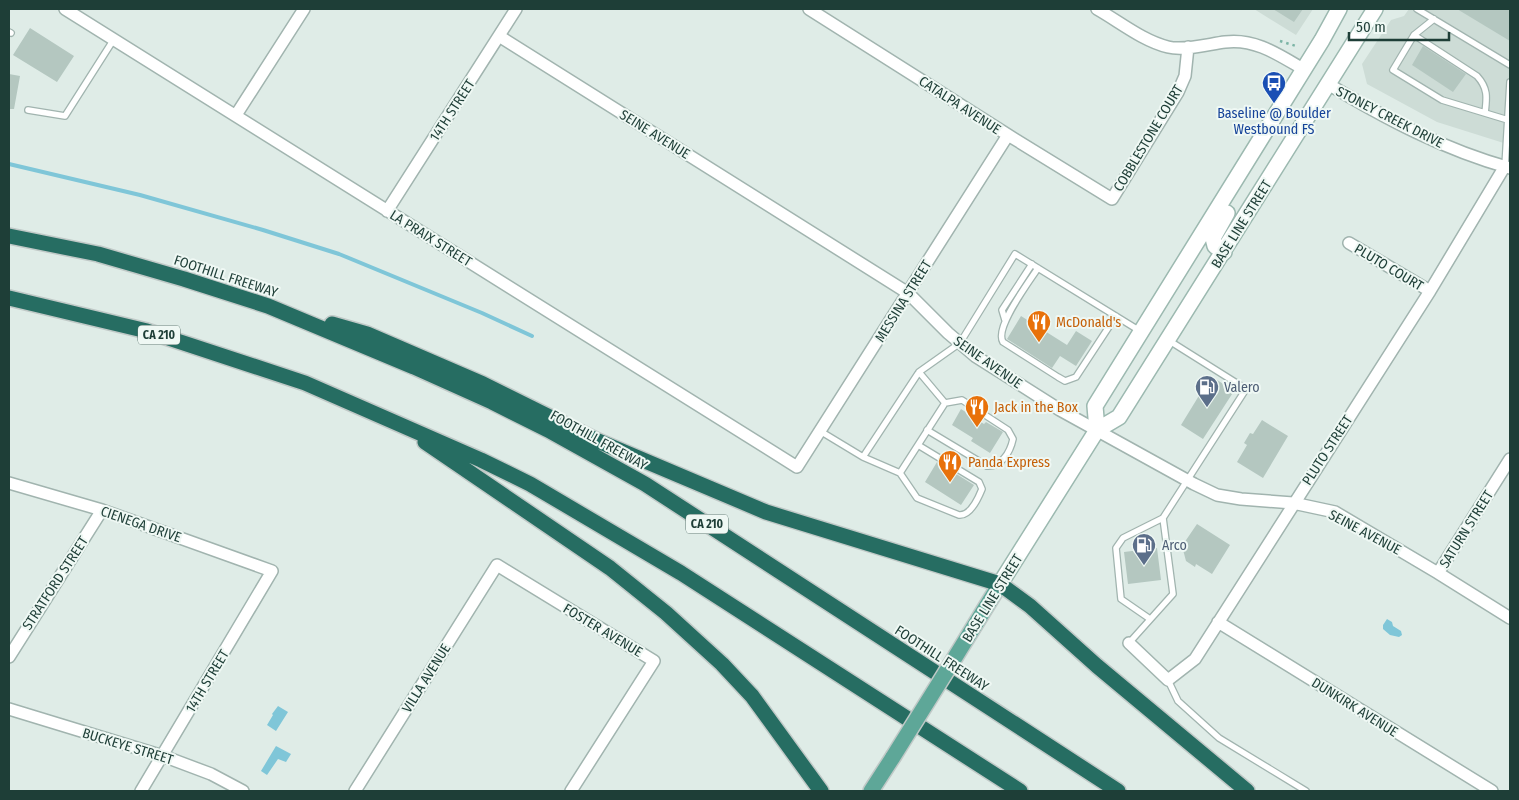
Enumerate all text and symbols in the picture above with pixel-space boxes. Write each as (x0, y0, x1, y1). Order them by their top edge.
scale bar (1349, 10, 1449, 42)
text: 50 m (1356, 18, 1386, 36)
bus stop icon: Baseline @ Boulder Westbound FS (1261, 70, 1287, 104)
street label: CATALPA AVENUE (916, 73, 1004, 138)
street label: 14TH STREET (426, 76, 479, 144)
street label: COBBLESTONE COURT (1110, 82, 1187, 195)
street label: STONEY CREEK DRIVE (1333, 83, 1447, 152)
place label: Baseline @ Boulder Westbound FS (1217, 105, 1331, 138)
street label: SEINE AVENUE (616, 106, 693, 163)
street label: BASE LINE STREET (1208, 177, 1275, 271)
street label: LA PRAIX STREET (387, 206, 475, 271)
street label: PLUTO COURT (1351, 240, 1427, 295)
street label: FOOTHILL FREEWAY (172, 252, 280, 301)
street label: MESSINA STREET (871, 257, 936, 345)
restaurant icon: McDonald's (1026, 309, 1052, 343)
place label: McDonald's (1056, 314, 1121, 331)
road number: CA 210 (138, 326, 180, 344)
street label: SEINE AVENUE (950, 333, 1026, 392)
fuel station icon: Valero (1194, 374, 1220, 408)
place label: Valero (1224, 379, 1260, 396)
restaurant icon: Jack in the Box (964, 394, 990, 428)
place label: Jack in the Box (994, 399, 1079, 416)
street label: FOOTHILL FREEWAY (547, 407, 650, 474)
street label: PLUTO STREET (1299, 412, 1357, 488)
restaurant icon: Panda Express (937, 449, 963, 483)
place label: Panda Express (968, 454, 1050, 471)
street label: SATURN STREET (1436, 487, 1497, 571)
street label: CIENEGA DRIVE (98, 503, 184, 546)
street label: SEINE AVENUE (1326, 506, 1404, 559)
road number: CA 210 (686, 514, 728, 534)
fuel station icon: Arco (1131, 532, 1157, 566)
street label: STRATFORD STREET (19, 533, 92, 633)
place label: Arco (1162, 537, 1187, 554)
street label: BASE LINE STREET (959, 551, 1026, 645)
street label: FOSTER AVENUE (560, 600, 646, 661)
street label: FOOTHILL FREEWAY (892, 622, 992, 695)
street label: VILLA AVENUE (399, 640, 455, 716)
street label: 14TH STREET (182, 646, 233, 716)
street label: DUNKIRK AVENUE (1308, 674, 1401, 741)
street label: BUCKEYE STREET (80, 725, 176, 769)

